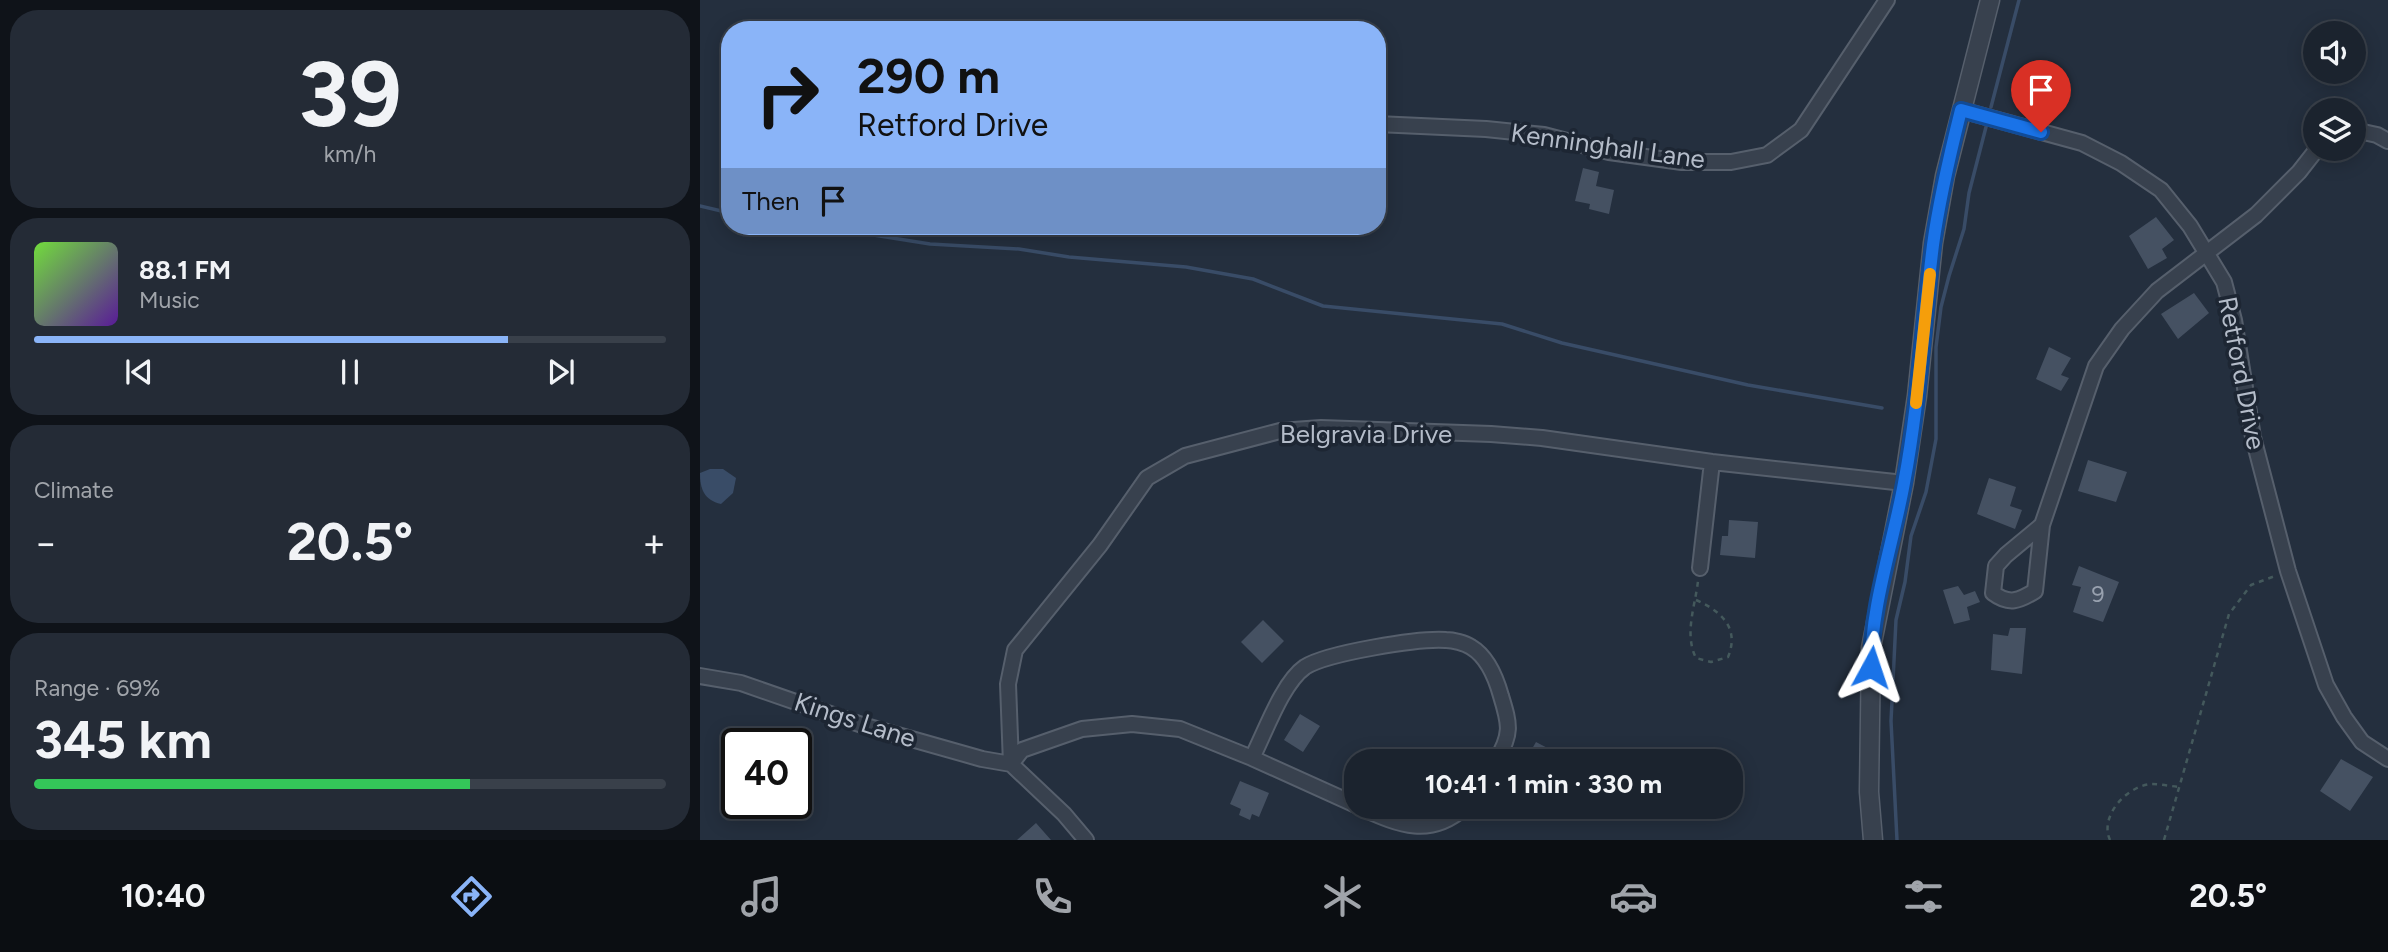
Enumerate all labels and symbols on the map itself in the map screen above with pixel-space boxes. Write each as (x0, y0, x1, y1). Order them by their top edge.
pin (2011, 60, 2071, 132)
street label: Kenninghall Lane (1509, 117, 1707, 175)
street label: Retford Drive (2211, 294, 2273, 452)
street label: Belgravia Drive (1280, 418, 1452, 450)
house number: 9 (2091, 580, 2105, 608)
position arrow (1834, 630, 1908, 704)
street label: Kings Lane (790, 685, 920, 755)
speed limit sign: 40 (721, 728, 812, 819)

